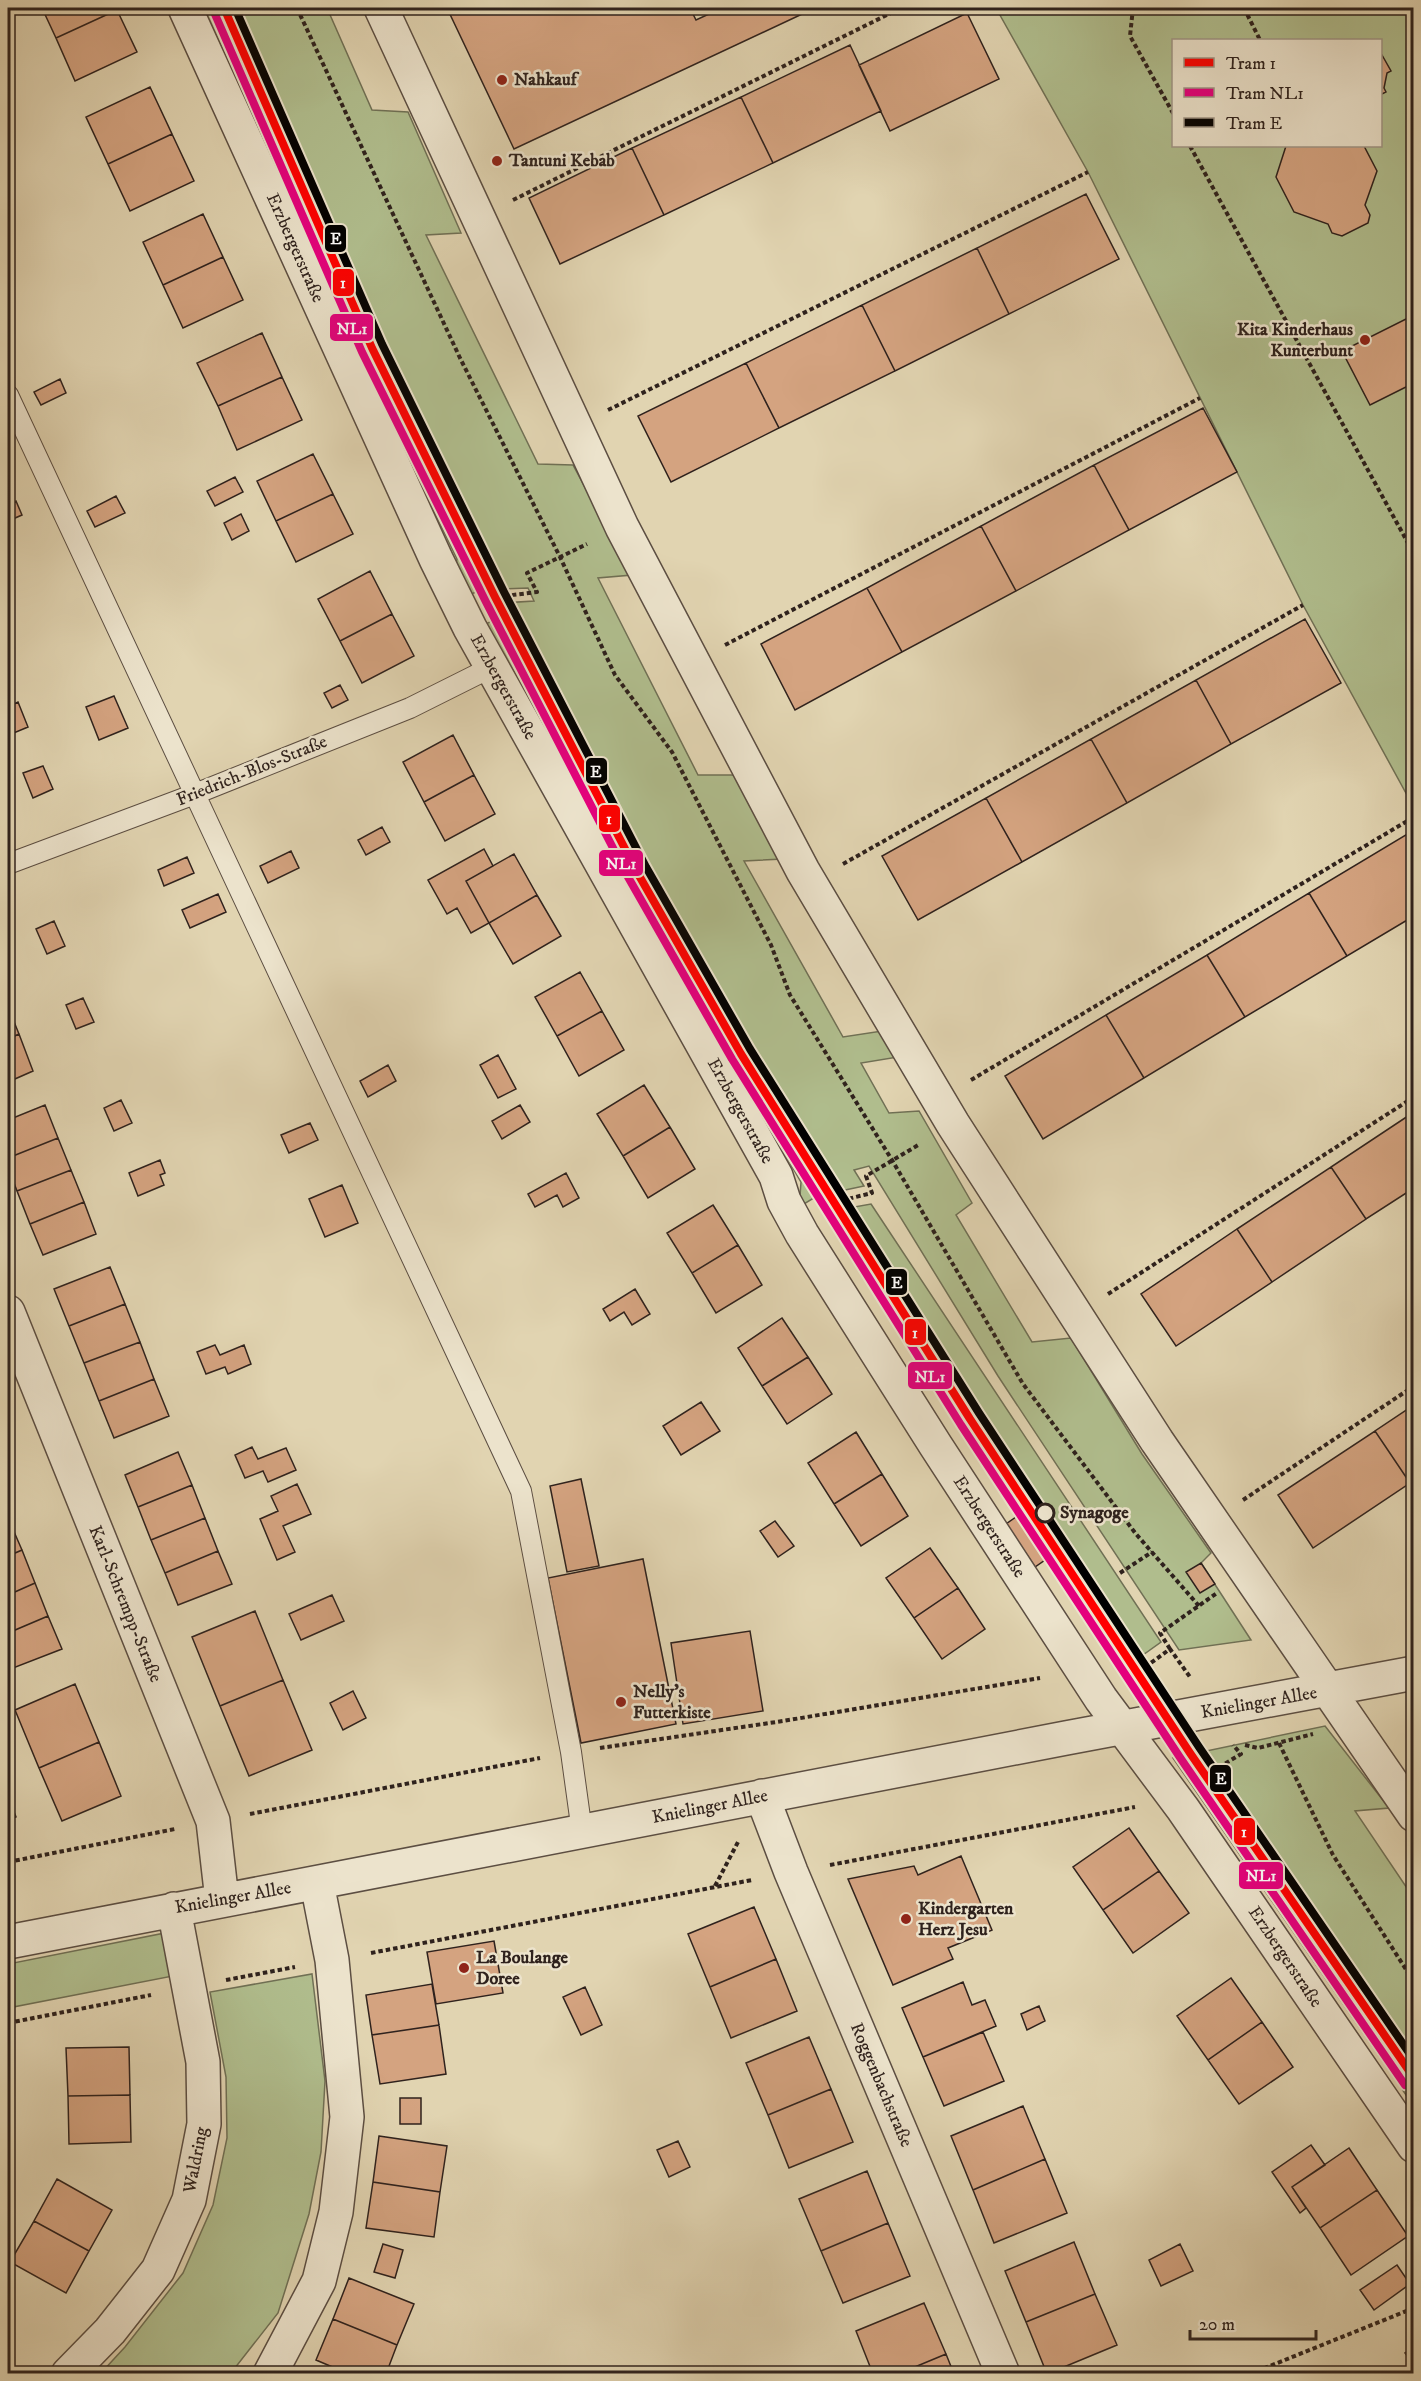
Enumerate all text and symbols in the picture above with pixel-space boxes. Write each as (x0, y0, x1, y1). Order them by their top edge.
legend (1172, 39, 1382, 147)
text: Tram 1 (1226, 53, 1276, 75)
place label: Nahkauf (514, 69, 580, 91)
marker: Nahkauf (495, 73, 509, 87)
text: Tram NL1 (1226, 83, 1304, 105)
text: Tram E (1226, 113, 1283, 135)
place label: Tantuni Kebab (508, 150, 615, 172)
marker: Tantuni Kebab (490, 154, 504, 168)
street label: Erzbergerstraße (261, 190, 329, 306)
line badge: E (324, 224, 347, 253)
text: E (330, 229, 342, 249)
line badge: 1 (332, 268, 355, 297)
text: 1 (340, 273, 346, 293)
line badge: NL1 (329, 313, 374, 342)
text: NL1 (337, 319, 367, 339)
place label: Kita Kinderhaus Kunterbunt (1237, 319, 1353, 362)
marker: Kita Kinderhaus Kunterbunt (1358, 333, 1372, 347)
street label: Erzbergerstraße (465, 630, 541, 744)
street label: Friedrich-Blos-Straße (174, 731, 330, 811)
line badge: E (585, 757, 608, 785)
text: E (590, 762, 602, 782)
line badge: 1 (598, 804, 621, 833)
text: 1 (606, 809, 612, 829)
line badge: NL1 (598, 849, 644, 877)
text: NL1 (606, 854, 636, 874)
street label: Erzbergerstraße (702, 1054, 778, 1168)
line badge: E (885, 1268, 908, 1296)
text: E (891, 1273, 903, 1293)
line badge: 1 (904, 1318, 927, 1346)
text: 1 (912, 1323, 918, 1343)
line badge: NL1 (907, 1361, 953, 1390)
text: NL1 (915, 1367, 945, 1387)
street label: Erzbergerstraße (948, 1472, 1030, 1582)
place label: Synagoge (1060, 1502, 1129, 1524)
marker: Synagoge (1035, 1503, 1055, 1523)
street label: Karl-Schrempp-Straße (83, 1522, 167, 1686)
place label: Nelly's Futterkiste (633, 1681, 711, 1724)
street label: Knielinger Allee (1199, 1682, 1319, 1724)
marker: Nelly's Futterkiste (614, 1695, 628, 1709)
line badge: E (1209, 1764, 1232, 1793)
text: E (1215, 1769, 1227, 1789)
street label: Knielinger Allee (650, 1785, 770, 1829)
line badge: 1 (1233, 1817, 1256, 1846)
text: 1 (1241, 1822, 1247, 1842)
line badge: NL1 (1238, 1861, 1284, 1890)
text: NL1 (1246, 1866, 1276, 1886)
street label: Knielinger Allee (173, 1877, 293, 1919)
place label: Kindergarten Herz Jesu (918, 1898, 1014, 1941)
street label: Erzbergerstraße (1243, 1902, 1327, 2012)
marker: Kindergarten Herz Jesu (899, 1912, 913, 1926)
place label: La Boulange Doree (476, 1947, 569, 1990)
marker: La Boulange Doree (457, 1961, 471, 1975)
street label: Roggenbachstraße (845, 2020, 917, 2150)
street label: Waldring (179, 2125, 213, 2196)
scale bar (1190, 2303, 1316, 2341)
text: 20 m (1199, 2314, 1235, 2336)

